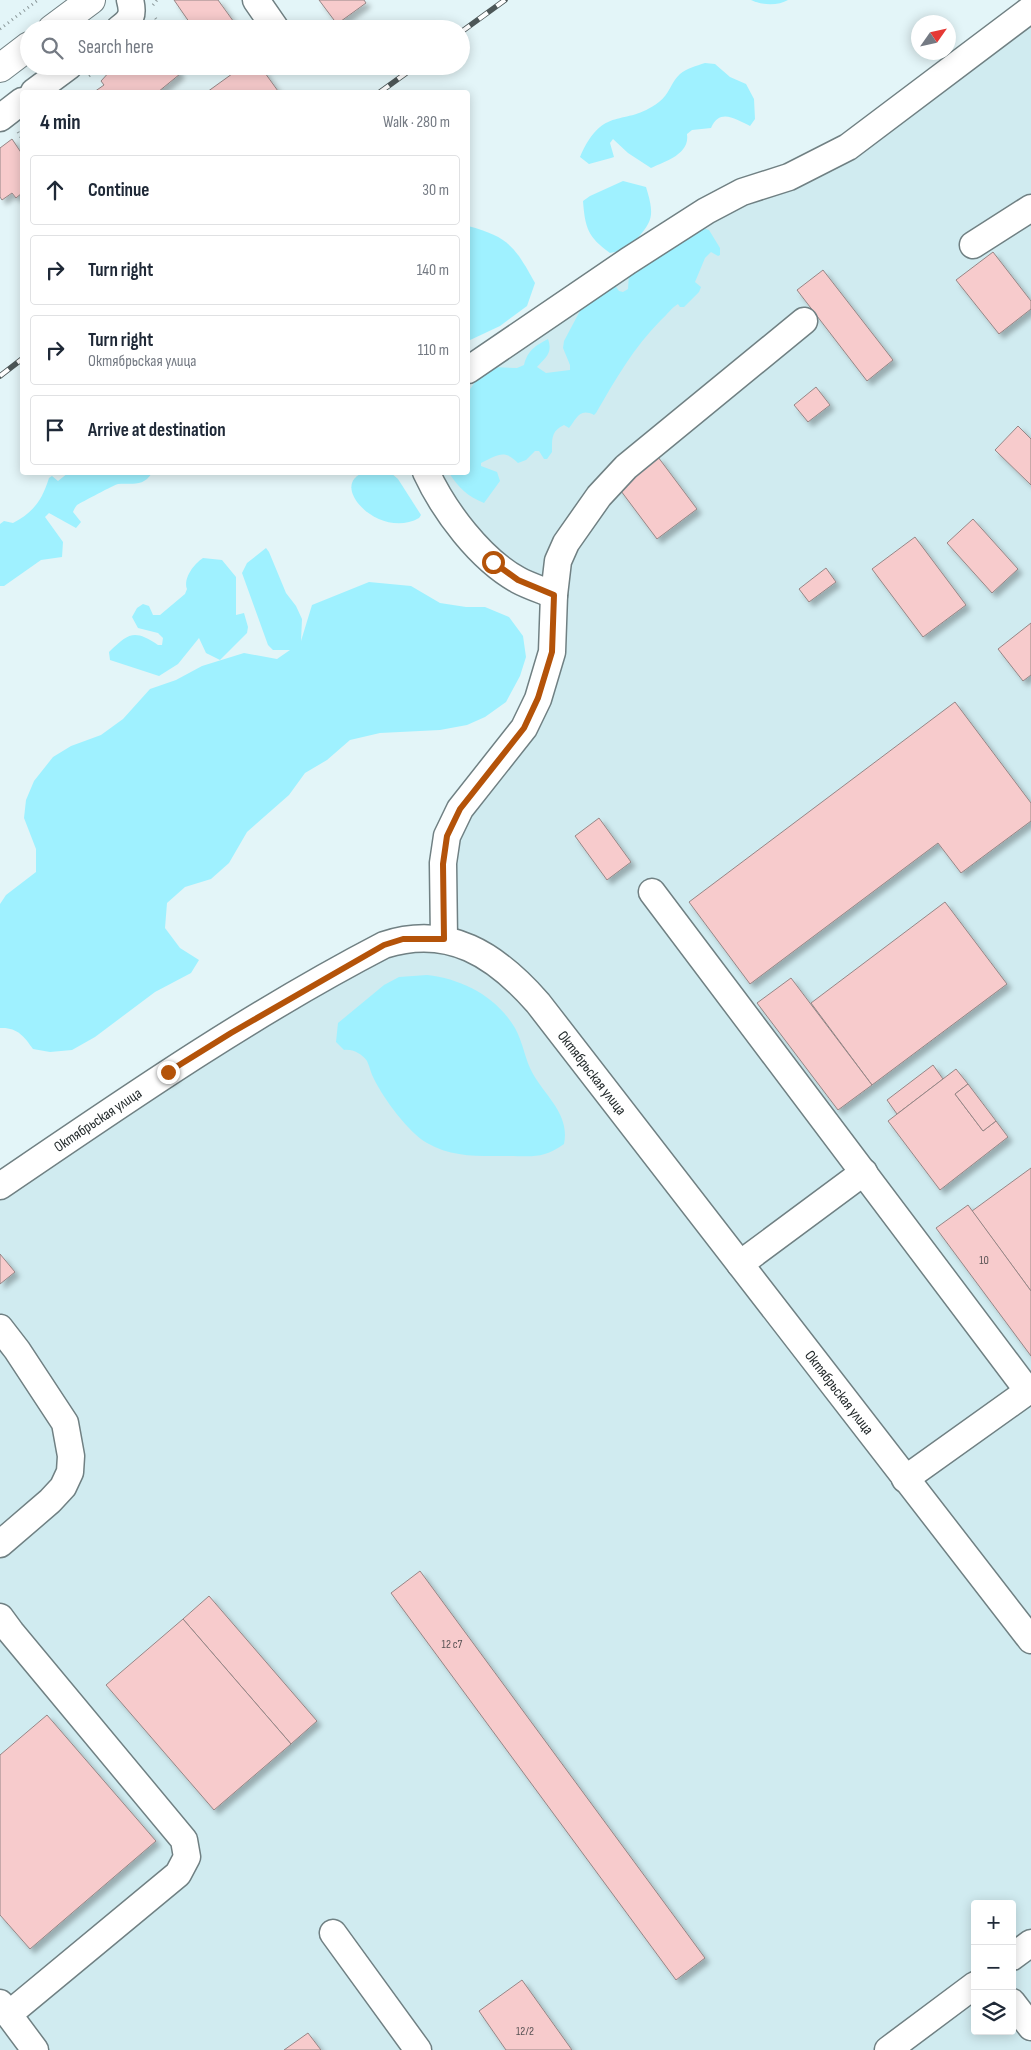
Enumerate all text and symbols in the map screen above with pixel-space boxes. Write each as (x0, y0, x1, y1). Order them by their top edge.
north arrow (911, 15, 956, 60)
search box (20, 20, 470, 75)
icon: search (38, 34, 66, 62)
text: Search here (78, 36, 154, 59)
text: 4 min (40, 110, 81, 135)
text: Walk · 280 m (383, 113, 450, 132)
icon: ahead (41, 176, 69, 204)
text: Continue (88, 179, 149, 202)
text: 30 m (422, 181, 449, 200)
icon: right (41, 256, 69, 284)
text: Turn right (88, 259, 153, 282)
text: 140 m (417, 261, 449, 280)
text: Turn right (88, 329, 153, 352)
icon: right (41, 336, 69, 364)
text: 110 m (418, 341, 449, 360)
text: Октябрьская улица (88, 352, 196, 371)
icon: arrive (41, 416, 69, 444)
text: Arrive at destination (88, 419, 226, 442)
route start (482, 551, 505, 574)
street label: Октябрьская улица (553, 1027, 631, 1119)
route end (157, 1061, 180, 1084)
street label: Октябрьская улица (50, 1083, 145, 1156)
house number: 10 (979, 1253, 989, 1268)
street label: Октябрьская улица (801, 1346, 878, 1439)
house number: 12 с7 (442, 1637, 463, 1652)
map controls (971, 1900, 1016, 2035)
button: + (971, 1900, 1016, 1945)
button: − (971, 1945, 1016, 1990)
button: layers (971, 1990, 1016, 2035)
house number: 12/2 (516, 2024, 534, 2039)

